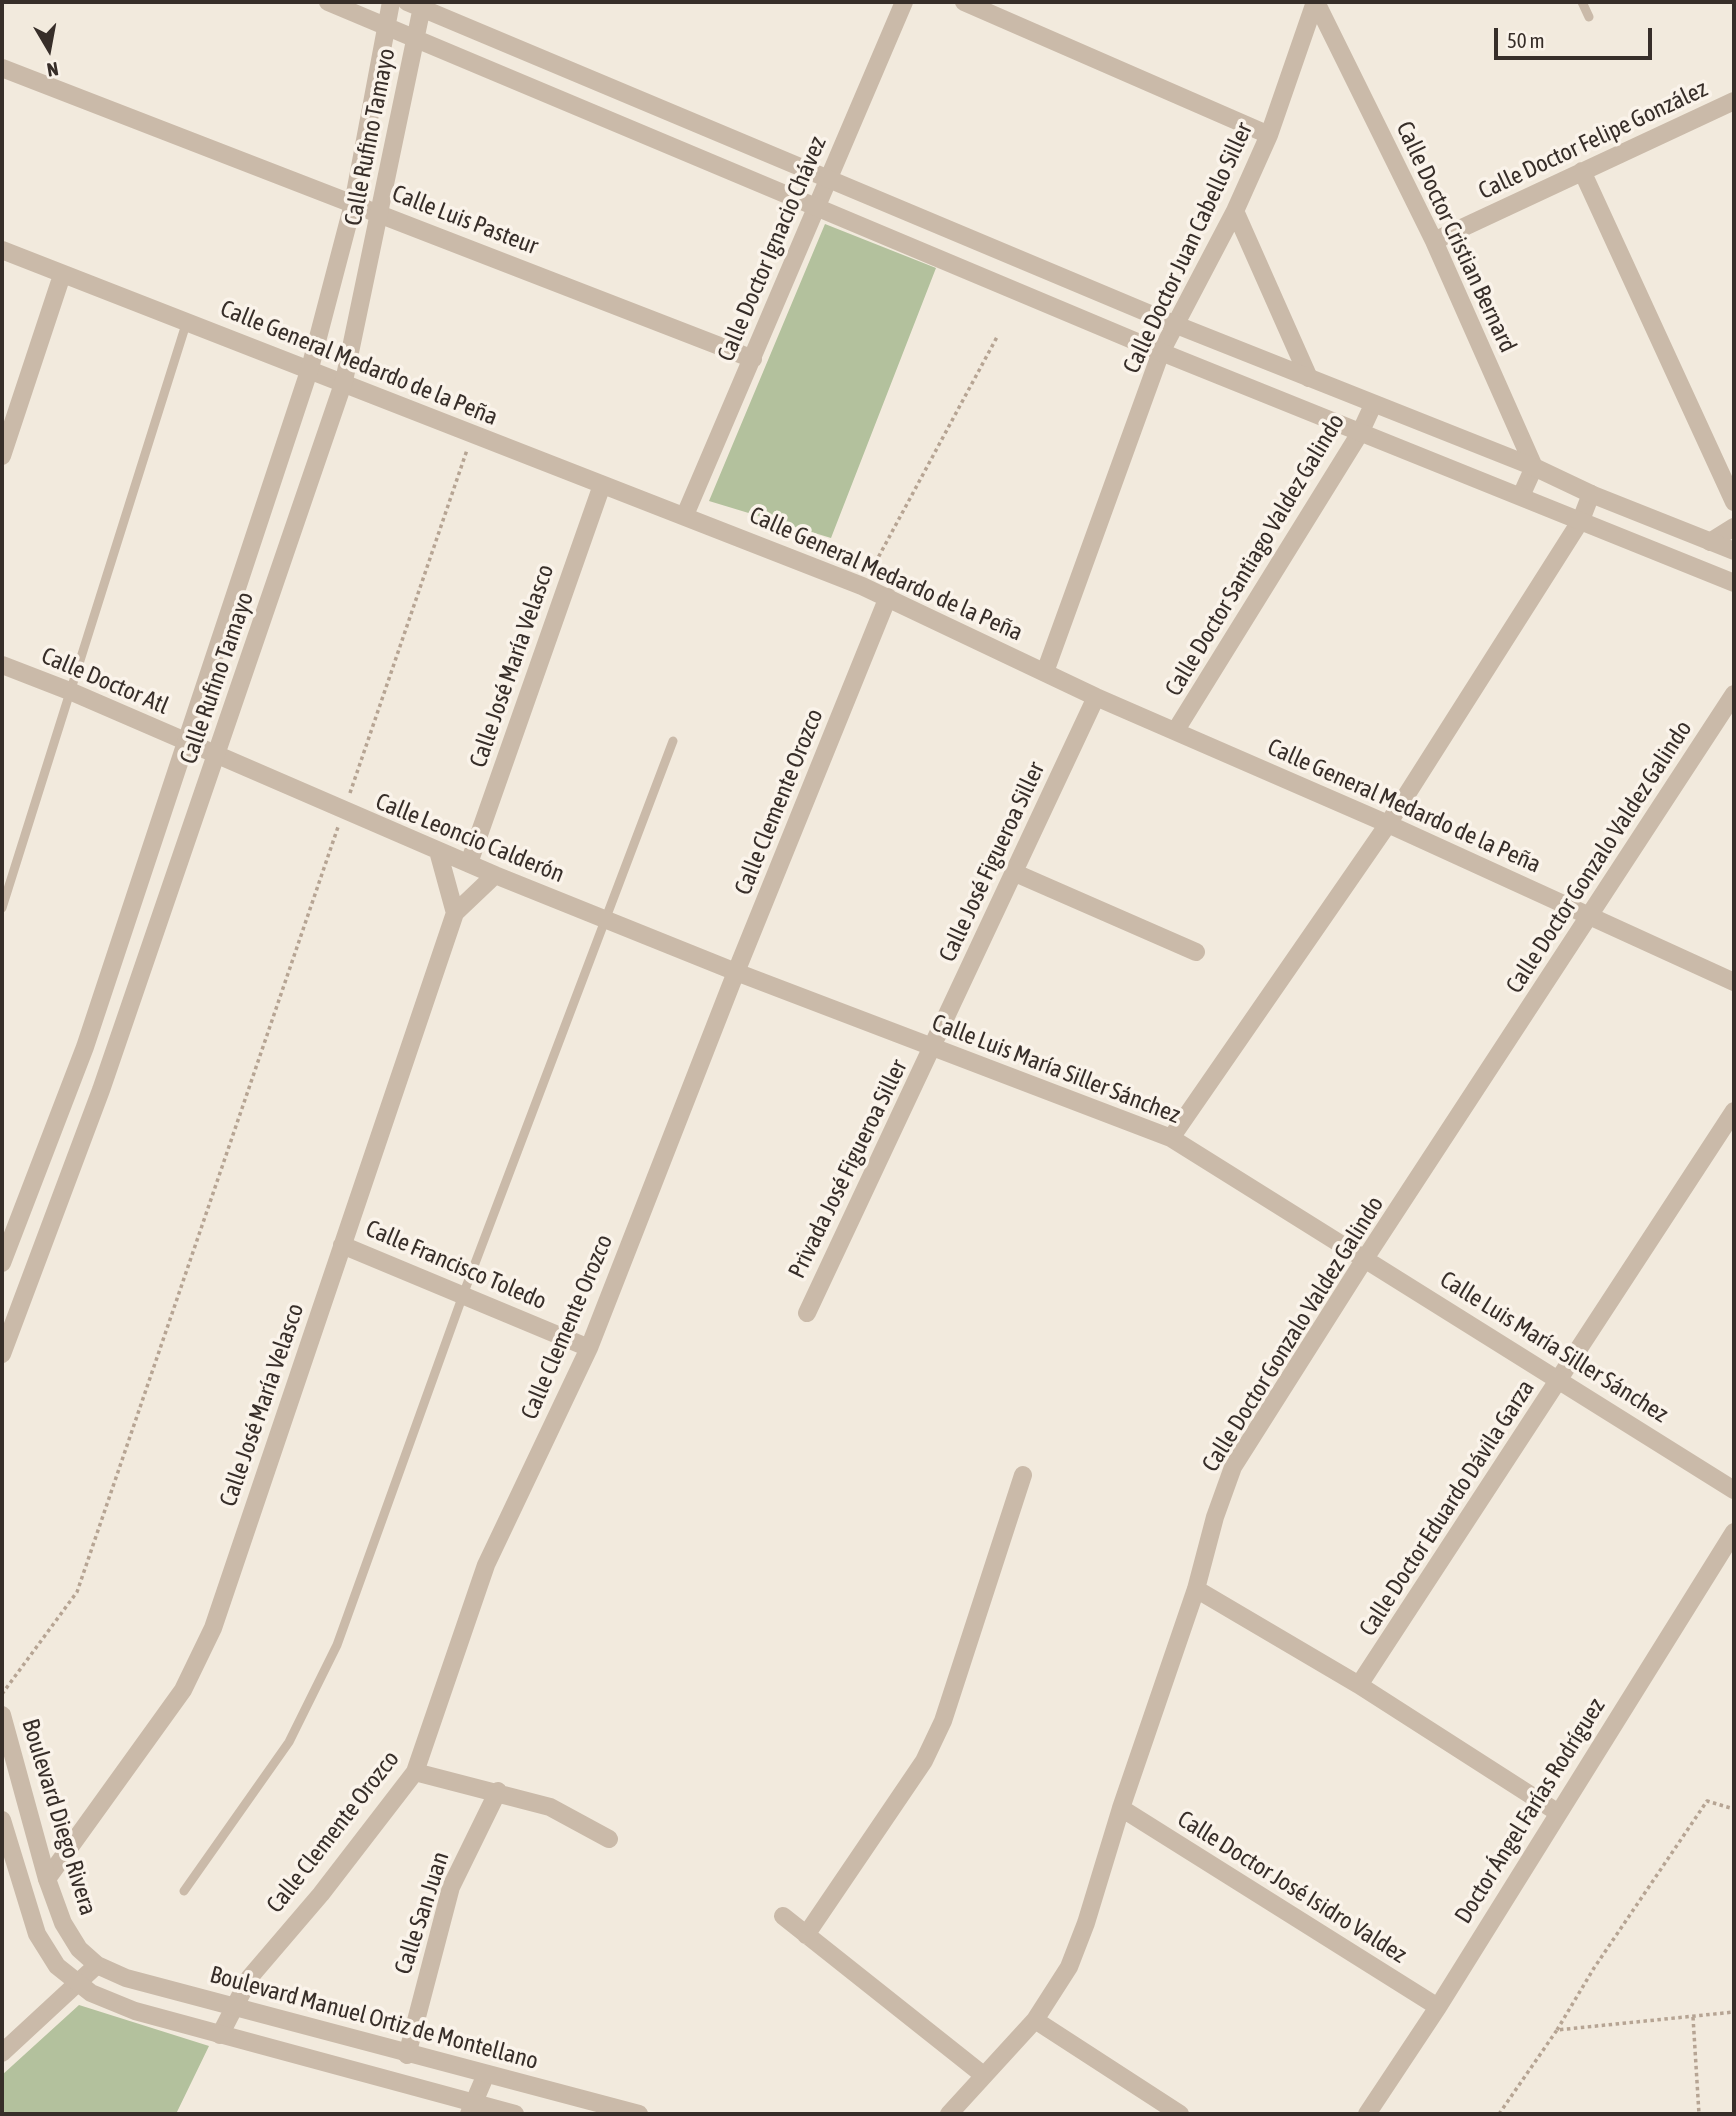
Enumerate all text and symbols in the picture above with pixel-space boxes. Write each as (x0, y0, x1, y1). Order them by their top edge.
north arrow (14, 14, 84, 84)
scale bar (1498, 14, 1656, 58)
text: 50 m (1507, 28, 1545, 52)
street label: Calle Rufino Tamayo (339, 46, 401, 228)
text: N (45, 58, 60, 81)
street label: Calle Doctor Felipe González (1474, 74, 1712, 206)
street label: Calle Doctor Cristian Bernard (1390, 117, 1522, 357)
street label: Calle Doctor Juan Cabello Siller (1117, 118, 1259, 378)
street label: Calle Doctor Ignacio Chávez (712, 132, 832, 366)
street label: Calle Luis Pasteur (388, 179, 542, 261)
street label: Calle General Medardo de la Peña (216, 294, 502, 432)
street label: Calle Doctor Santiago Valdez Galindo (1159, 409, 1351, 701)
street label: Calle General Medardo de la Peña (745, 501, 1027, 647)
street label: Calle José María Velasco (464, 561, 560, 771)
street label: Calle Rufino Tamayo (174, 588, 260, 768)
street label: Calle Doctor Atl (37, 641, 173, 721)
street label: Calle Clemente Orozco (729, 705, 829, 899)
street label: Calle Doctor Gonzalo Valdez Galindo (1500, 715, 1698, 999)
street label: Calle General Medardo de la Peña (1263, 733, 1545, 879)
street label: Calle José Figueroa Siller (933, 758, 1051, 966)
street label: Calle Leoncio Calderón (371, 787, 569, 889)
street label: Calle Luis María Siller Sánchez (928, 1008, 1184, 1130)
street label: Privada José Figueroa Siller (783, 1055, 913, 1283)
street label: Calle Doctor Gonzalo Valdez Galindo (1196, 1191, 1390, 1477)
street label: Calle Francisco Toledo (361, 1214, 551, 1316)
street label: Calle Clemente Orozco (515, 1230, 619, 1424)
street label: Calle Luis María Siller Sánchez (1435, 1265, 1673, 1429)
street label: Calle José María Velasco (214, 1300, 310, 1510)
street label: Calle Doctor Eduardo Dávila Garza (1353, 1375, 1541, 1641)
street label: Doctor Ángel Farías Rodríguez (1449, 1693, 1611, 1929)
street label: Boulevard Diego Rivera (15, 1715, 103, 1919)
street label: Calle Clemente Orozco (261, 1745, 405, 1919)
street label: Calle Doctor José Isidro Valdez (1172, 1805, 1412, 1969)
street label: Calle San Juan (389, 1848, 455, 1978)
street label: Boulevard Manuel Ortiz de Montellano (207, 1960, 541, 2076)

